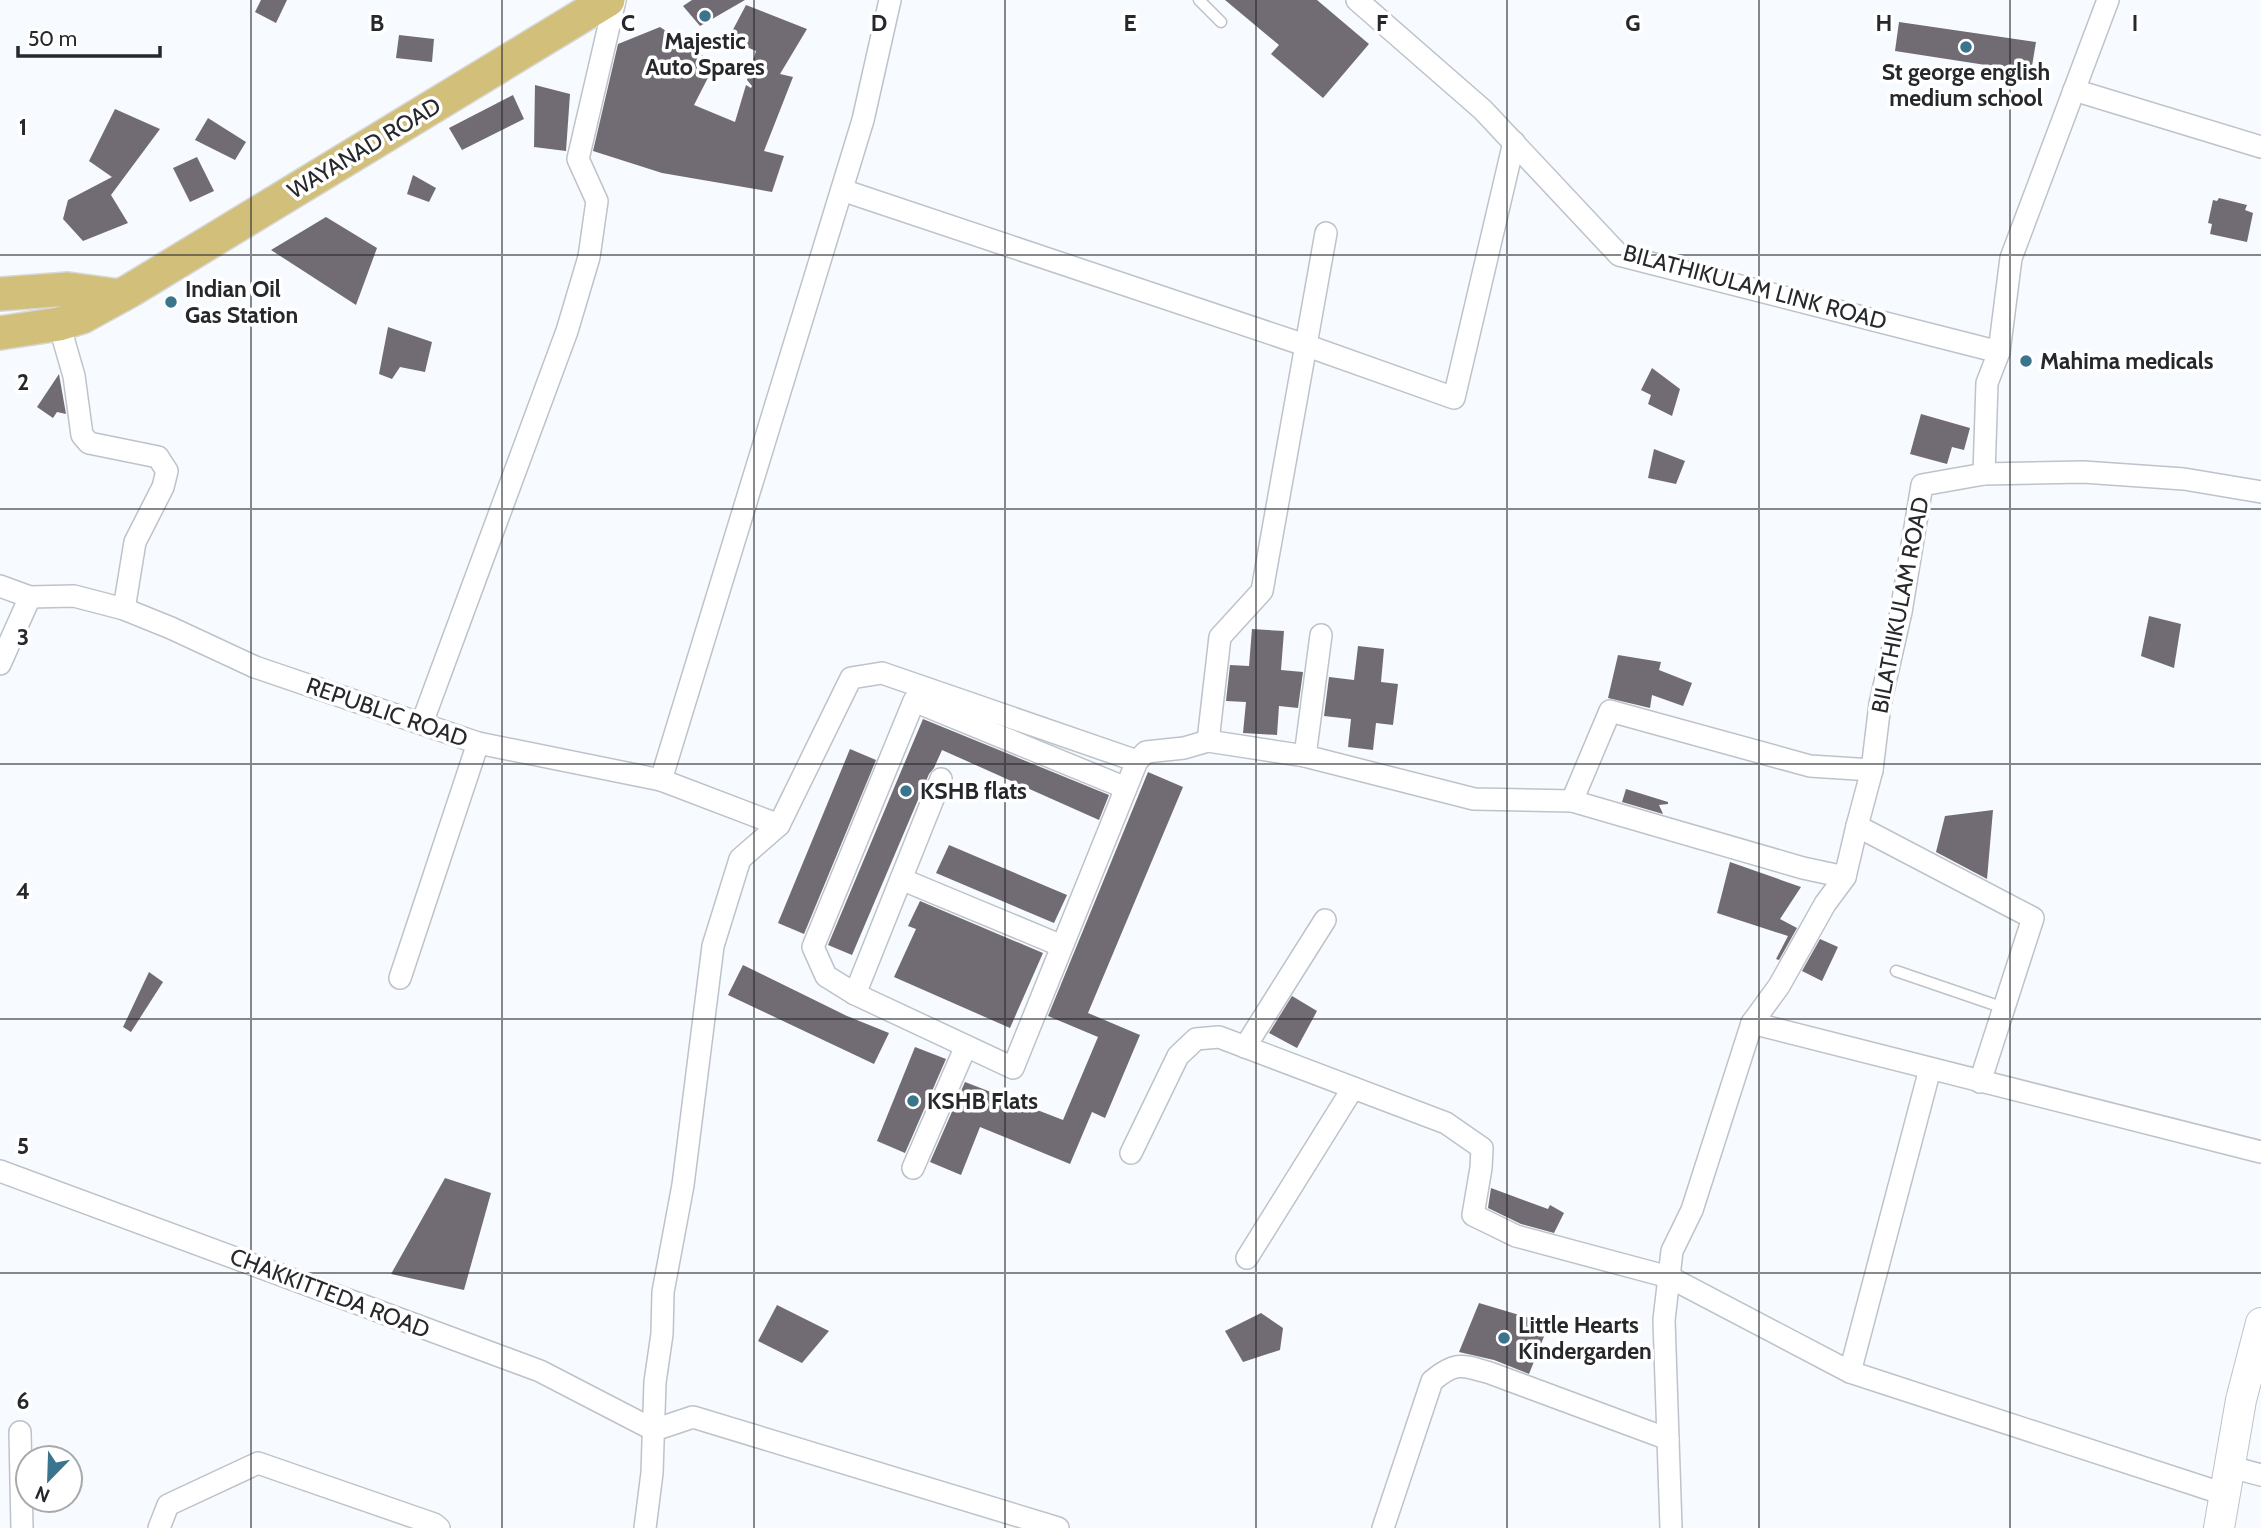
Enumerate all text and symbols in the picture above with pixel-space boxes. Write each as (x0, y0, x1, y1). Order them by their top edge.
marker: Majestic Auto Spares (697, 8, 713, 24)
text: B (370, 9, 384, 37)
text: C (621, 9, 635, 37)
text: D (871, 9, 887, 37)
text: E (1123, 9, 1137, 37)
text: F (1376, 9, 1388, 37)
text: G (1625, 9, 1641, 37)
text: H (1876, 9, 1892, 37)
text: I (2132, 9, 2138, 37)
scale bar (18, 14, 159, 58)
text: 50 m (28, 26, 77, 51)
place label: Majestic Auto Spares (645, 27, 765, 81)
marker: St george english medium school (1958, 39, 1974, 55)
place label: St george english medium school (1882, 58, 2050, 112)
street label: WAYANAD ROAD (282, 91, 446, 205)
text: 1 (19, 113, 27, 141)
street label: BILATHIKULAM LINK ROAD (1620, 238, 1890, 336)
place label: Indian Oil Gas Station (185, 275, 298, 329)
marker: Indian Oil Gas Station (163, 294, 179, 310)
place label: Mahima medicals (2040, 347, 2214, 375)
marker: Mahima medicals (2018, 353, 2034, 369)
text: 2 (17, 368, 29, 396)
street label: BILATHIKULAM ROAD (1865, 494, 1935, 716)
text: 3 (17, 623, 29, 651)
street label: REPUBLIC ROAD (302, 671, 472, 753)
place label: KSHB flats (920, 777, 1027, 805)
marker: KSHB flats (898, 783, 914, 799)
text: 4 (16, 877, 30, 905)
place label: KSHB Flats (927, 1087, 1038, 1115)
marker: KSHB Flats (905, 1093, 921, 1109)
text: 5 (17, 1132, 29, 1160)
street label: CHAKKITTEDA ROAD (226, 1242, 434, 1344)
place label: Little Hearts Kindergarden (1518, 1311, 1652, 1365)
marker: Little Hearts Kindergarden (1496, 1330, 1512, 1346)
text: 6 (17, 1387, 29, 1415)
north arrow (14, 1444, 84, 1514)
text: N (32, 1481, 53, 1507)

